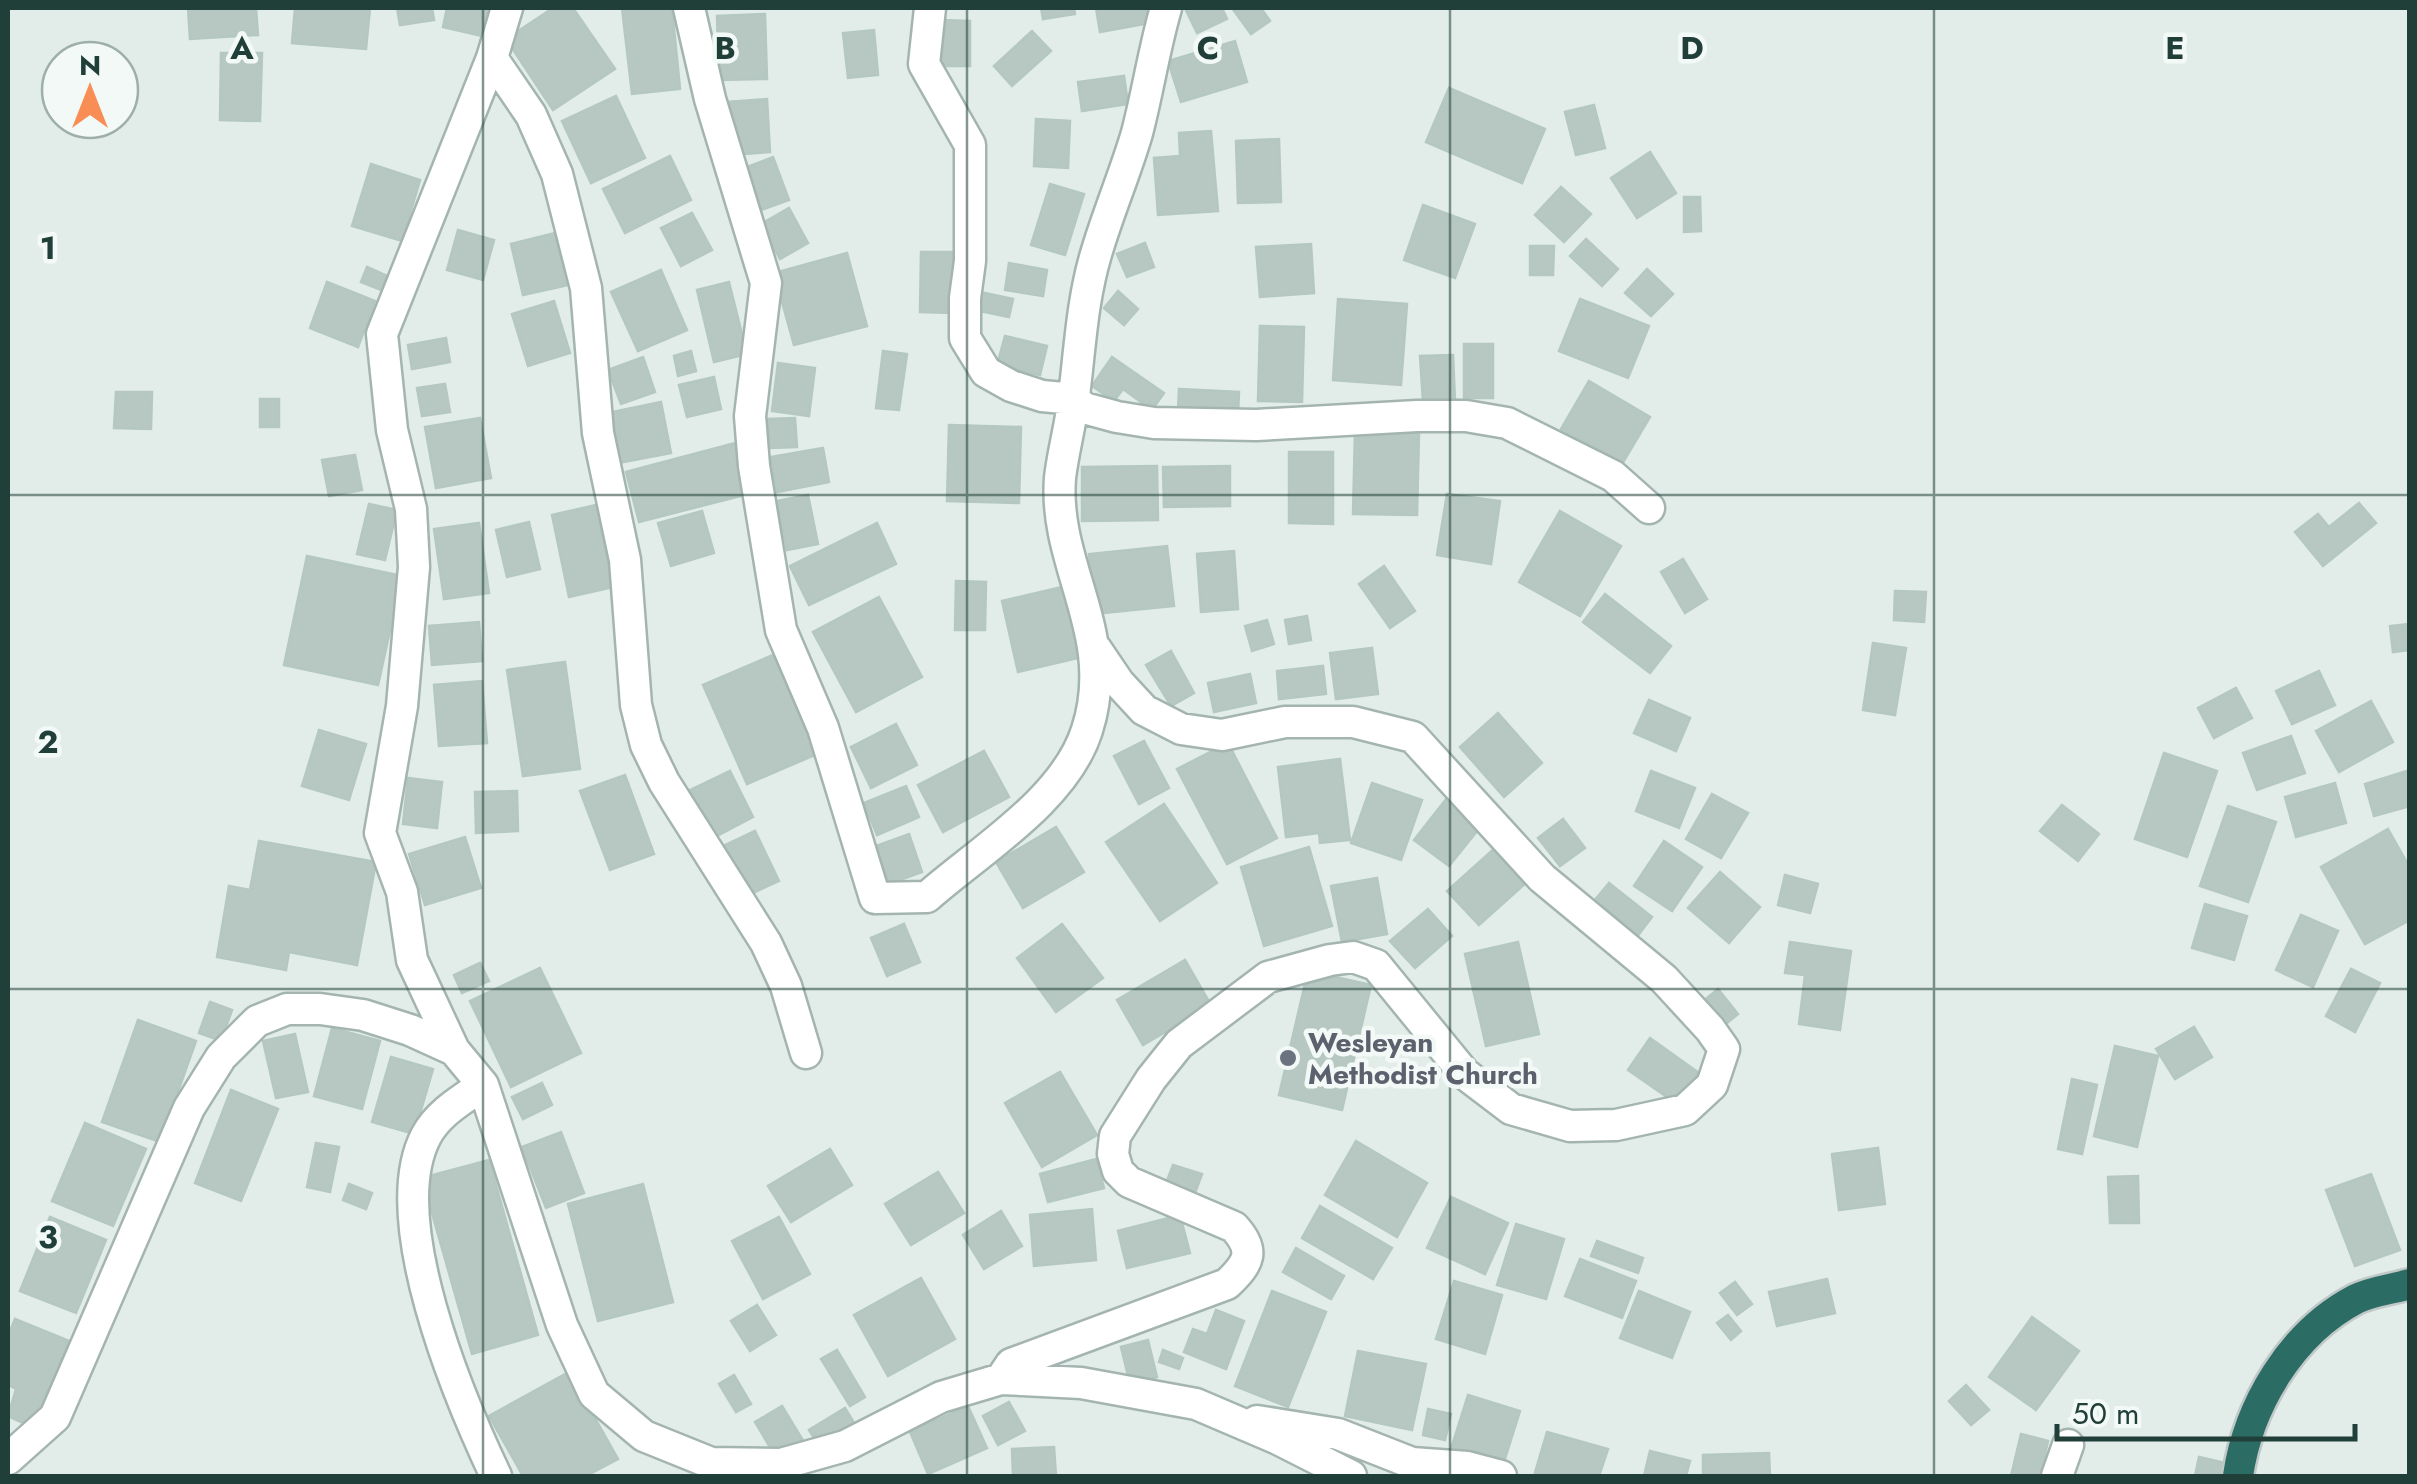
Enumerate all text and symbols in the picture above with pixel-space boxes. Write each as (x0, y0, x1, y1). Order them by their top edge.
text: A (229, 25, 254, 71)
text: B (714, 25, 736, 71)
text: C (1197, 25, 1219, 71)
text: D (1680, 25, 1704, 71)
text: E (2165, 25, 2185, 71)
north arrow (40, 40, 140, 140)
text: N (79, 45, 101, 86)
text: 1 (40, 225, 56, 271)
text: 2 (38, 719, 59, 765)
place label: Wesleyan Methodist Church (1308, 1022, 1538, 1095)
marker: Wesleyan Methodist Church (1277, 1047, 1299, 1069)
text: 3 (38, 1214, 58, 1260)
scale bar (2057, 1379, 2354, 1441)
text: 50 m (2072, 1392, 2139, 1435)

